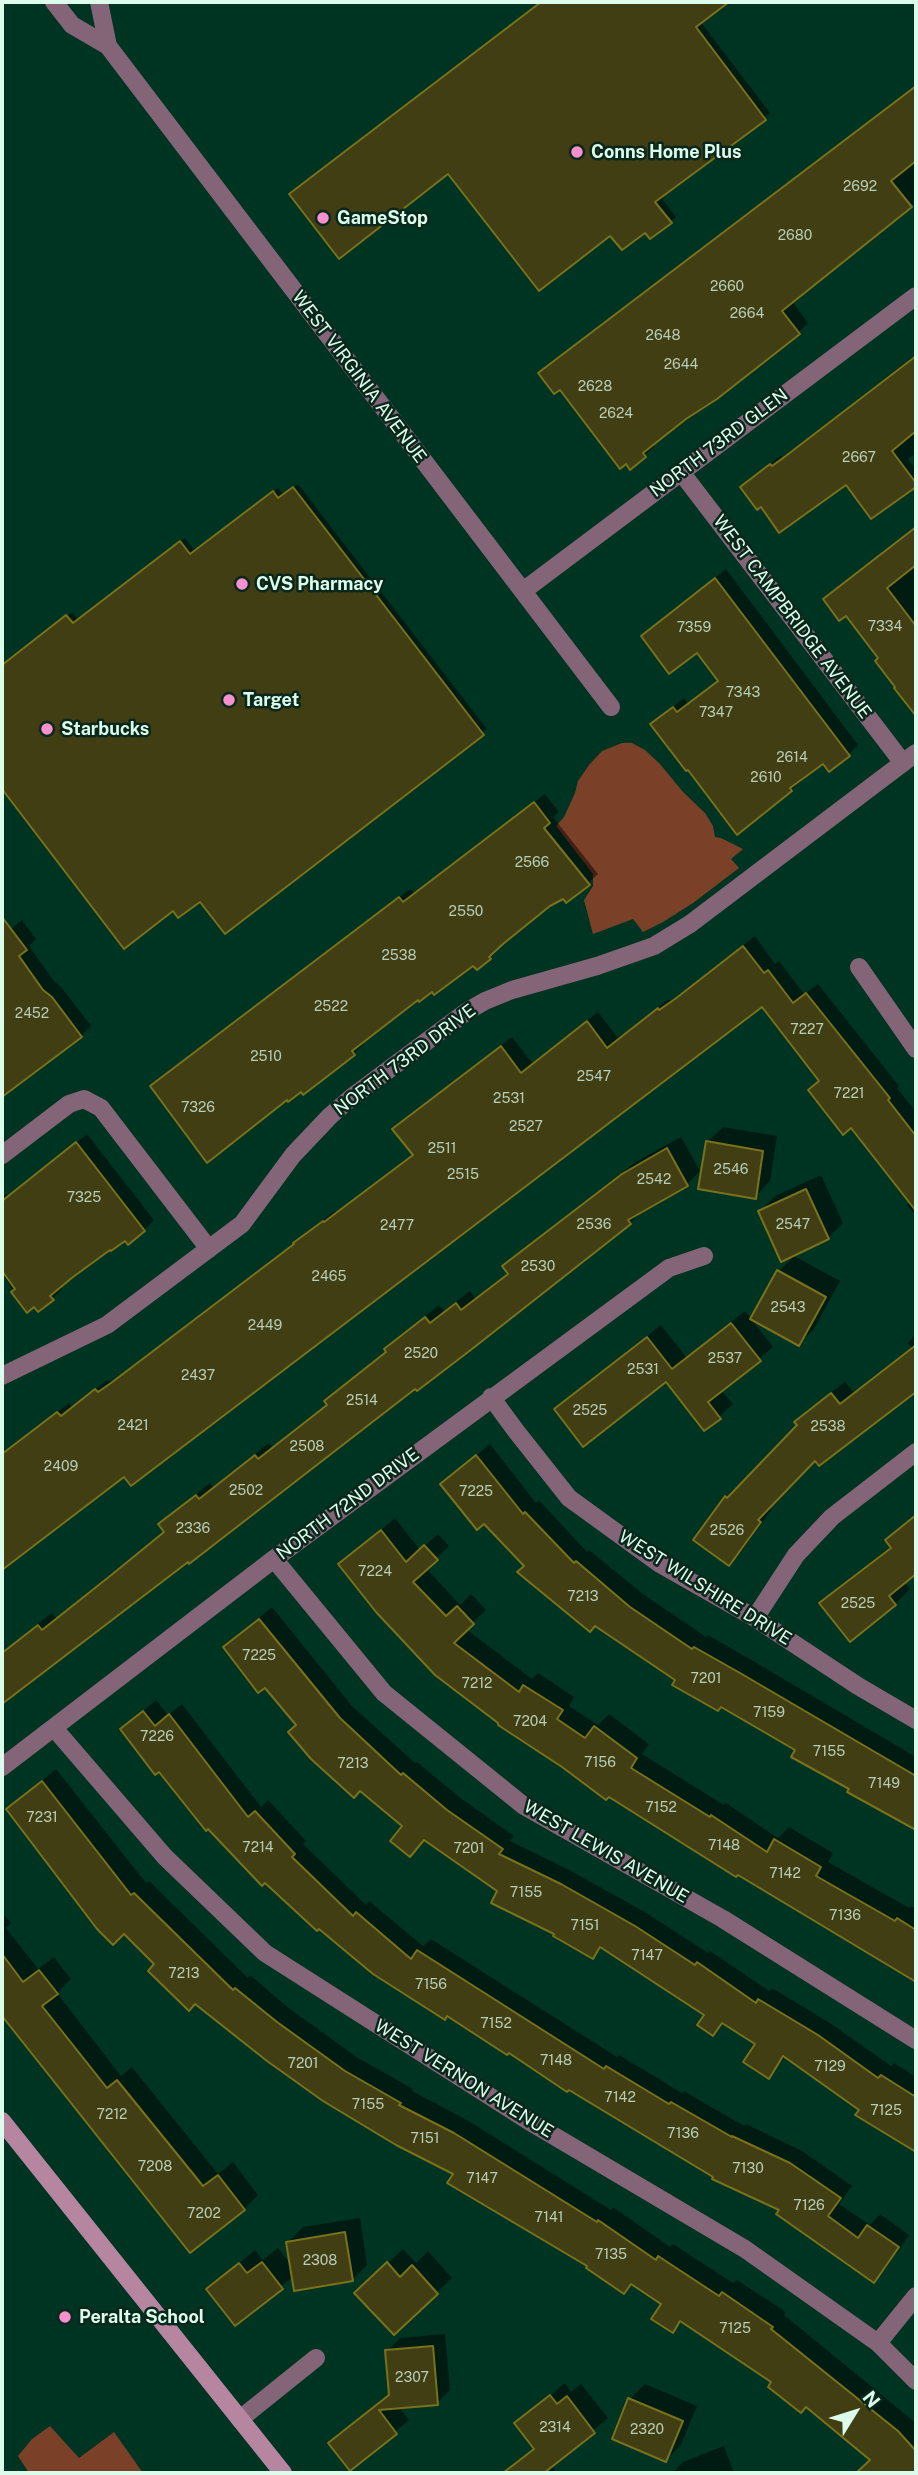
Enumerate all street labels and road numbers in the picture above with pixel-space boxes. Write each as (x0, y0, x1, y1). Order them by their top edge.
street label: WEST VIRGINIA AVENUE (287, 287, 431, 467)
street label: NORTH 73RD GLEN (646, 384, 792, 502)
street label: WEST CAMPBRIDGE AVENUE (708, 511, 876, 723)
street label: NORTH 73RD DRIVE (330, 1000, 480, 1120)
street label: NORTH 72ND DRIVE (273, 1443, 423, 1565)
street label: WEST WILSHIRE DRIVE (615, 1526, 795, 1650)
street label: WEST LEWIS AVENUE (520, 1796, 692, 1908)
street label: WEST VERNON AVENUE (371, 2015, 557, 2143)

